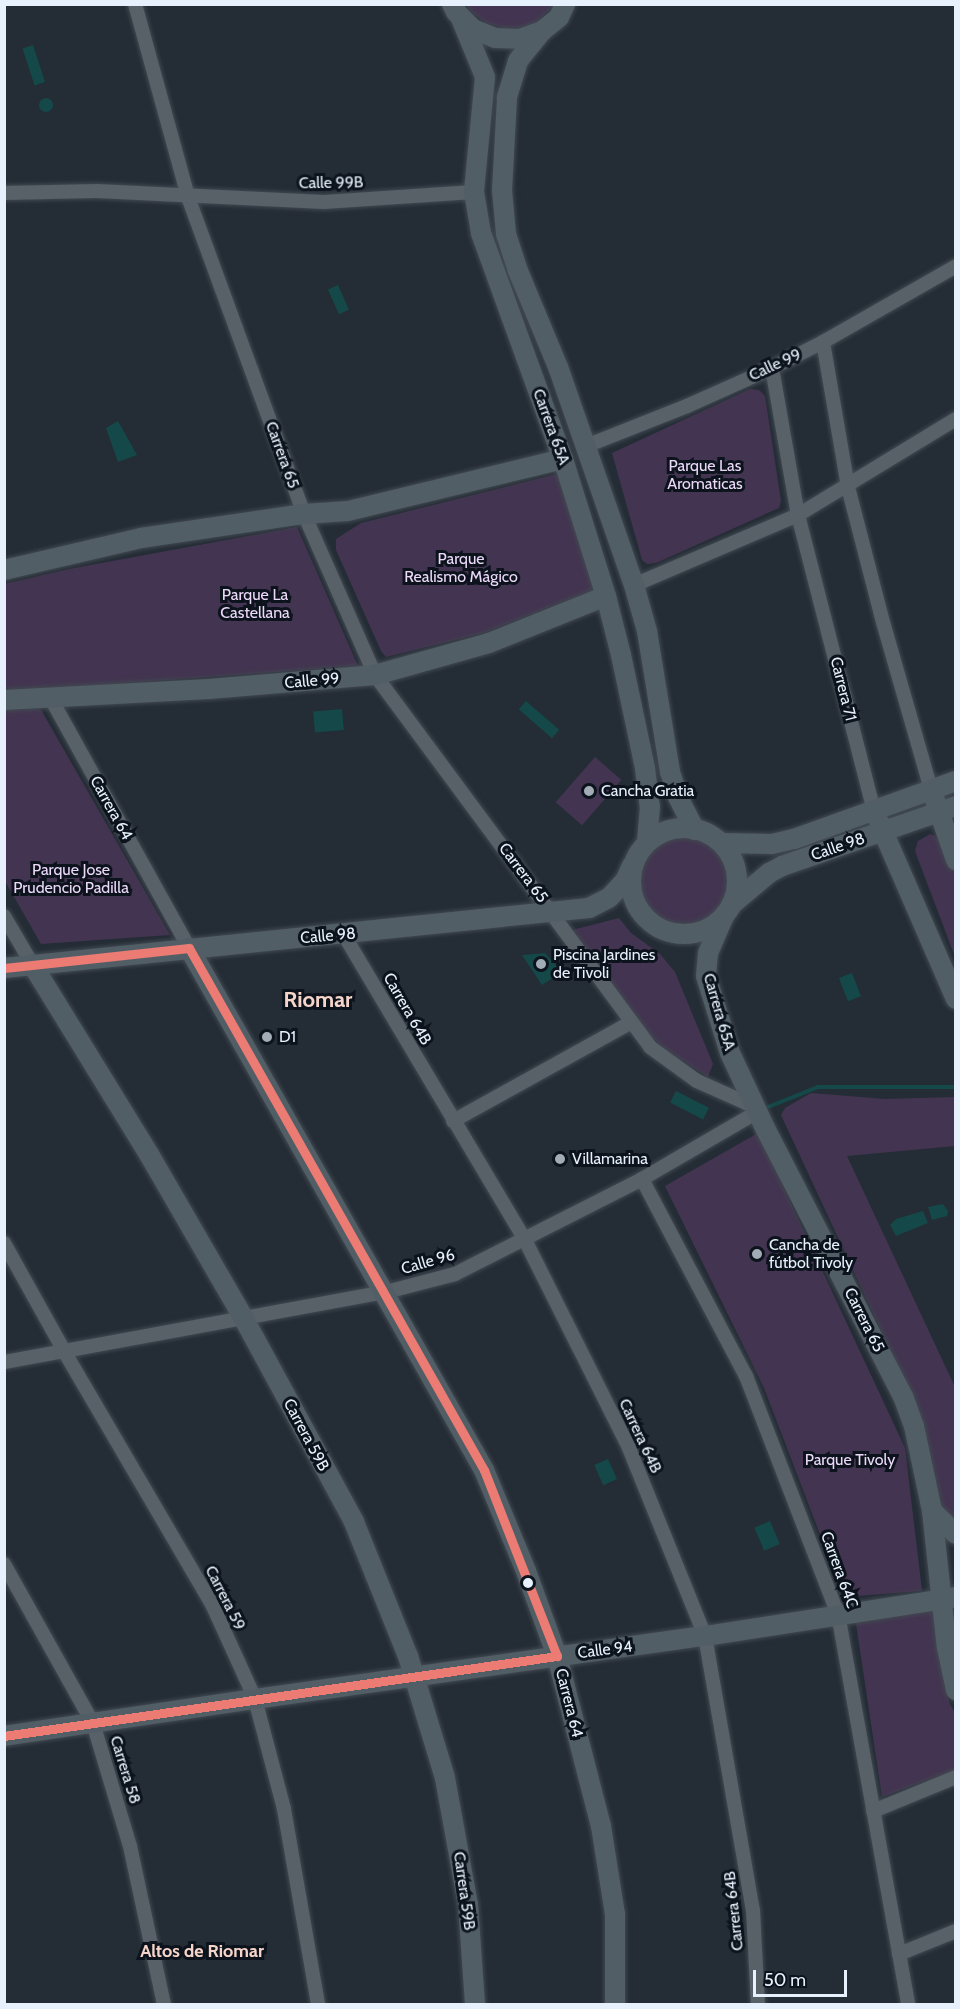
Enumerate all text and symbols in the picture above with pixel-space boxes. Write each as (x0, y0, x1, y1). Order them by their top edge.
street label: Calle 99B (299, 173, 363, 193)
street label: Calle 99 (746, 345, 804, 385)
street label: Carrera 65A (528, 386, 574, 468)
street label: Carrera 65 (261, 419, 303, 491)
park label: Parque Las Aromaticas (667, 456, 743, 494)
park label: Parque Realismo Mágico (404, 549, 518, 587)
park label: Parque La Castellana (220, 585, 290, 623)
street label: Carrera 71 (826, 655, 860, 723)
street label: Calle 99 (284, 669, 340, 693)
street label: Carrera 64 (86, 773, 136, 843)
place label: Cancha Gratia (601, 781, 694, 801)
marker: Cancha Gratia (582, 784, 596, 798)
street label: Calle 98 (809, 829, 867, 865)
street label: Carrera 65 (494, 839, 552, 907)
park label: Parque Jose Prudencio Padilla (13, 860, 129, 898)
street label: Calle 98 (299, 924, 357, 948)
place label: Piscina Jardines de Tivoli (553, 945, 655, 983)
marker: Piscina Jardines de Tivoli (534, 957, 548, 971)
street label: Carrera 64B (379, 970, 435, 1048)
street label: Carrera 65A (699, 971, 739, 1053)
district label: Riomar (284, 987, 352, 1013)
place label: D1 (279, 1027, 296, 1047)
marker: D1 (260, 1030, 274, 1044)
place label: Villamarina (572, 1149, 648, 1169)
marker: Villamarina (553, 1152, 567, 1166)
place label: Cancha de fútbol Tivoly (769, 1235, 853, 1273)
street label: Calle 96 (399, 1245, 457, 1279)
marker: Cancha de fútbol Tivoly (750, 1247, 764, 1261)
street label: Carrera 65 (840, 1285, 888, 1355)
street label: Carrera 59B (279, 1396, 333, 1474)
street label: Carrera 64B (614, 1396, 666, 1476)
park label: Parque Tivoly (805, 1450, 895, 1470)
street label: Carrera 64C (816, 1529, 862, 1611)
street label: Carrera 59 (201, 1563, 249, 1633)
unlabelled marker (522, 1577, 534, 1589)
street label: Calle 94 (576, 1637, 634, 1663)
street label: Carrera 64 (551, 1667, 587, 1739)
street label: Carrera 58 (106, 1734, 144, 1806)
street label: Carrera 59B (449, 1850, 479, 1932)
street label: Carrera 64B (720, 1870, 748, 1952)
district label: Altos de Riomar (140, 1940, 264, 1962)
scale bar (756, 1958, 850, 1996)
text: 50 m (764, 1969, 806, 1991)

